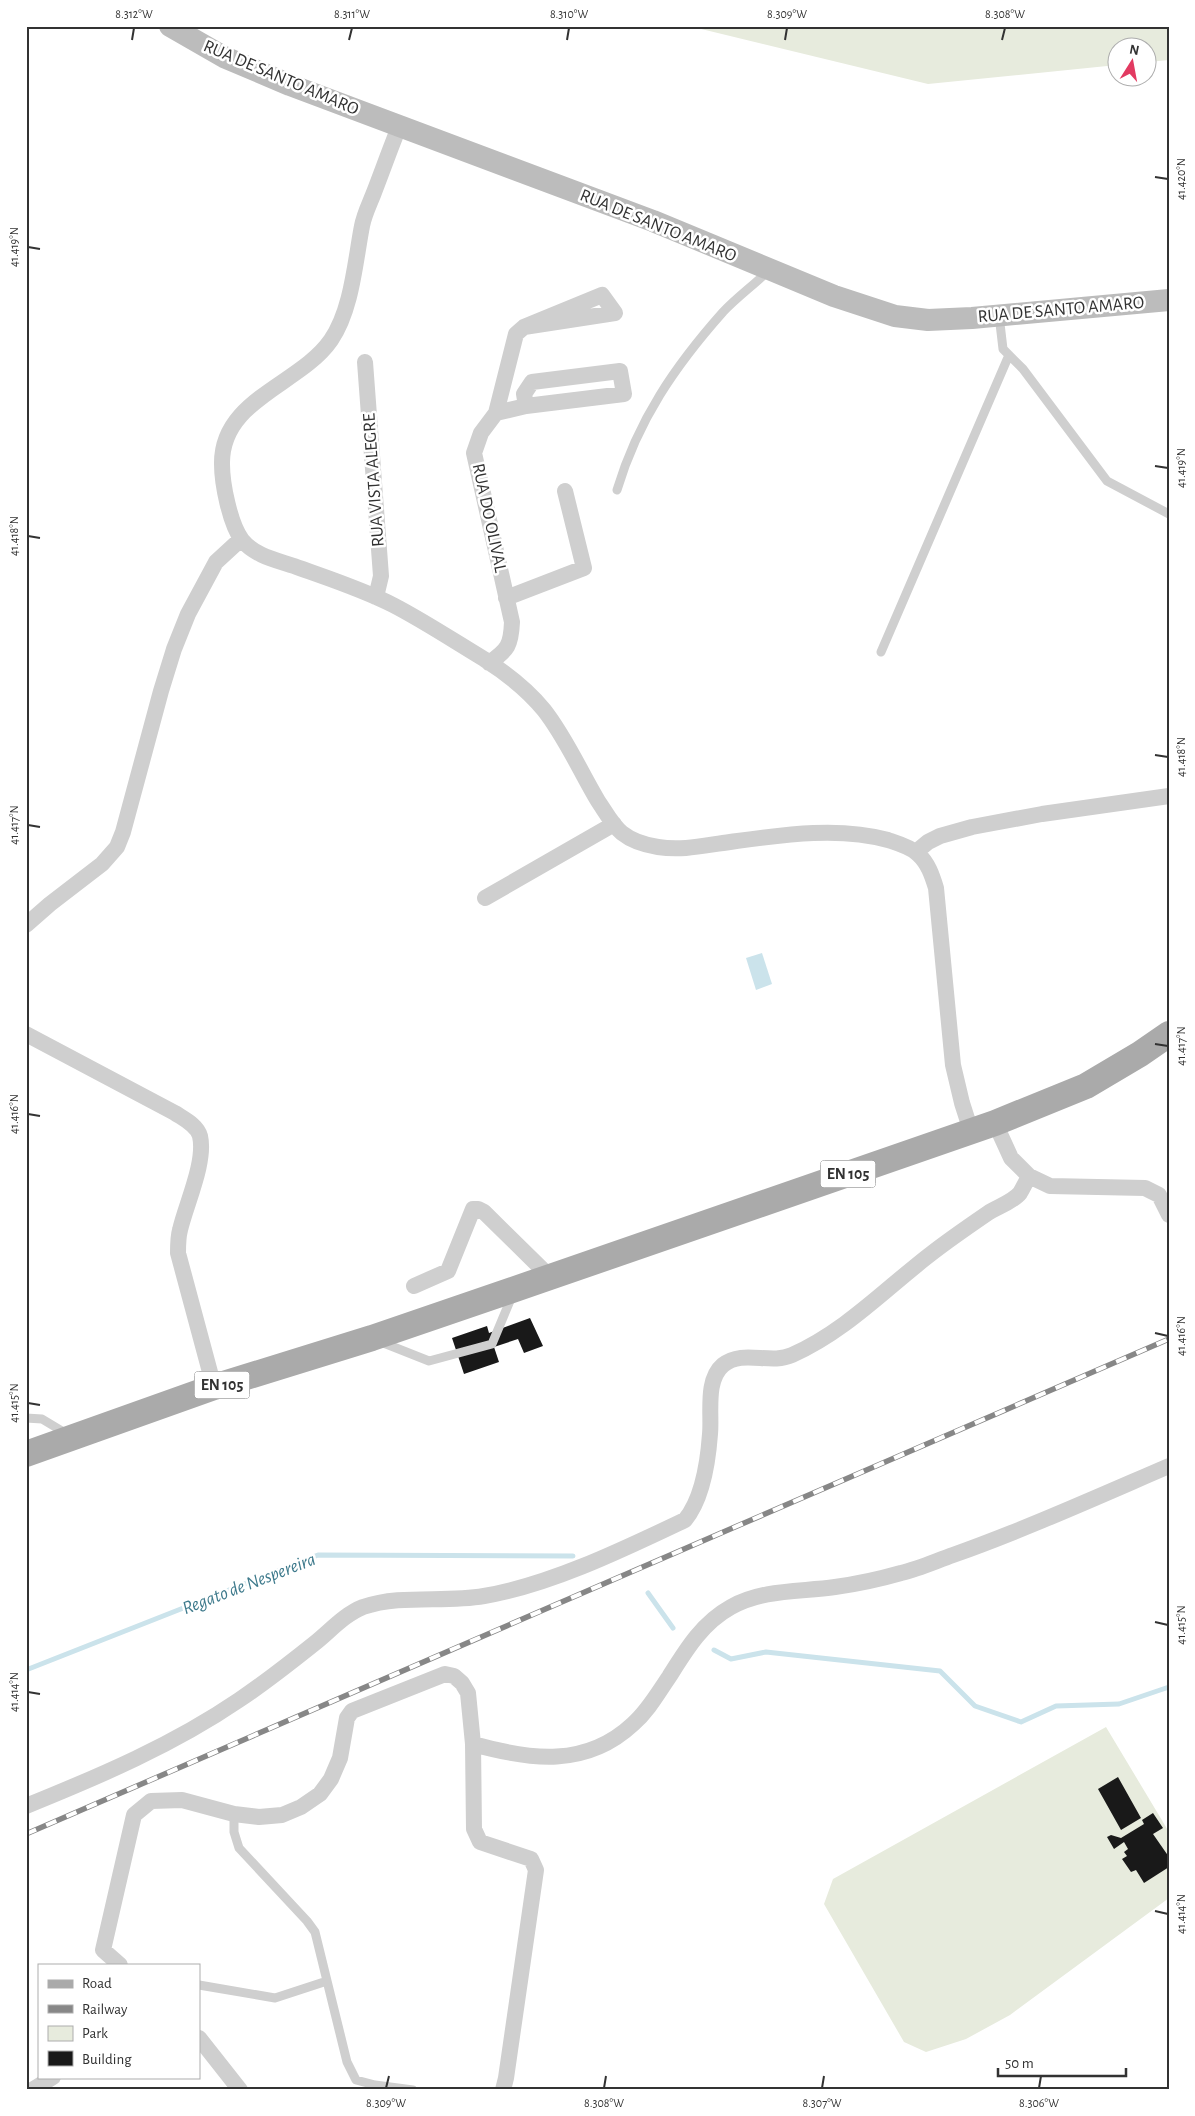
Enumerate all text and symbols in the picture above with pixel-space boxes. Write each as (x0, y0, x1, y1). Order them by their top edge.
text: 8.312°W (115, 8, 153, 20)
text: 8.311°W (334, 8, 370, 20)
text: 8.310°W (550, 8, 588, 20)
text: 8.309°W (767, 8, 807, 20)
text: 8.308°W (985, 8, 1025, 20)
street label: RUA DE SANTO AMARO (201, 37, 361, 119)
north arrow (1108, 38, 1158, 88)
text: N (1128, 42, 1140, 58)
text: 41.420°N (1175, 158, 1187, 200)
street label: RUA DE SANTO AMARO (577, 186, 739, 266)
text: 41.419°N (8, 227, 20, 267)
street label: RUA DE SANTO AMARO (977, 294, 1145, 326)
street label: RUA VISTA ALEGRE (360, 412, 388, 548)
text: 41.419°N (1175, 448, 1187, 488)
street label: RUA DO OLIVAL (469, 462, 509, 575)
text: 41.418°N (8, 516, 20, 556)
text: 41.418°N (1175, 737, 1187, 777)
text: 41.417°N (8, 805, 20, 845)
text: 41.417°N (1175, 1026, 1187, 1066)
text: 41.416°N (8, 1094, 20, 1134)
road number: EN 105 (820, 1160, 876, 1188)
text: 41.416°N (1175, 1316, 1187, 1356)
road number: EN 105 (194, 1372, 250, 1398)
text: 41.415°N (8, 1383, 20, 1423)
water label: Regato de Nespereira (180, 1550, 318, 1618)
text: 41.415°N (1175, 1605, 1187, 1645)
text: 41.414°N (8, 1672, 20, 1712)
text: 41.414°N (1175, 1894, 1187, 1934)
legend (38, 1964, 200, 2078)
text: Road (82, 1976, 112, 1991)
text: Railway (82, 2002, 128, 2017)
text: Park (82, 2026, 108, 2041)
scale bar (998, 2046, 1125, 2078)
text: Building (82, 2052, 132, 2067)
text: 50 m (1005, 2056, 1034, 2071)
text: 8.309°W (366, 2097, 406, 2109)
text: 8.308°W (584, 2097, 624, 2109)
text: 8.307°W (802, 2097, 842, 2109)
text: 8.306°W (1019, 2097, 1059, 2109)

